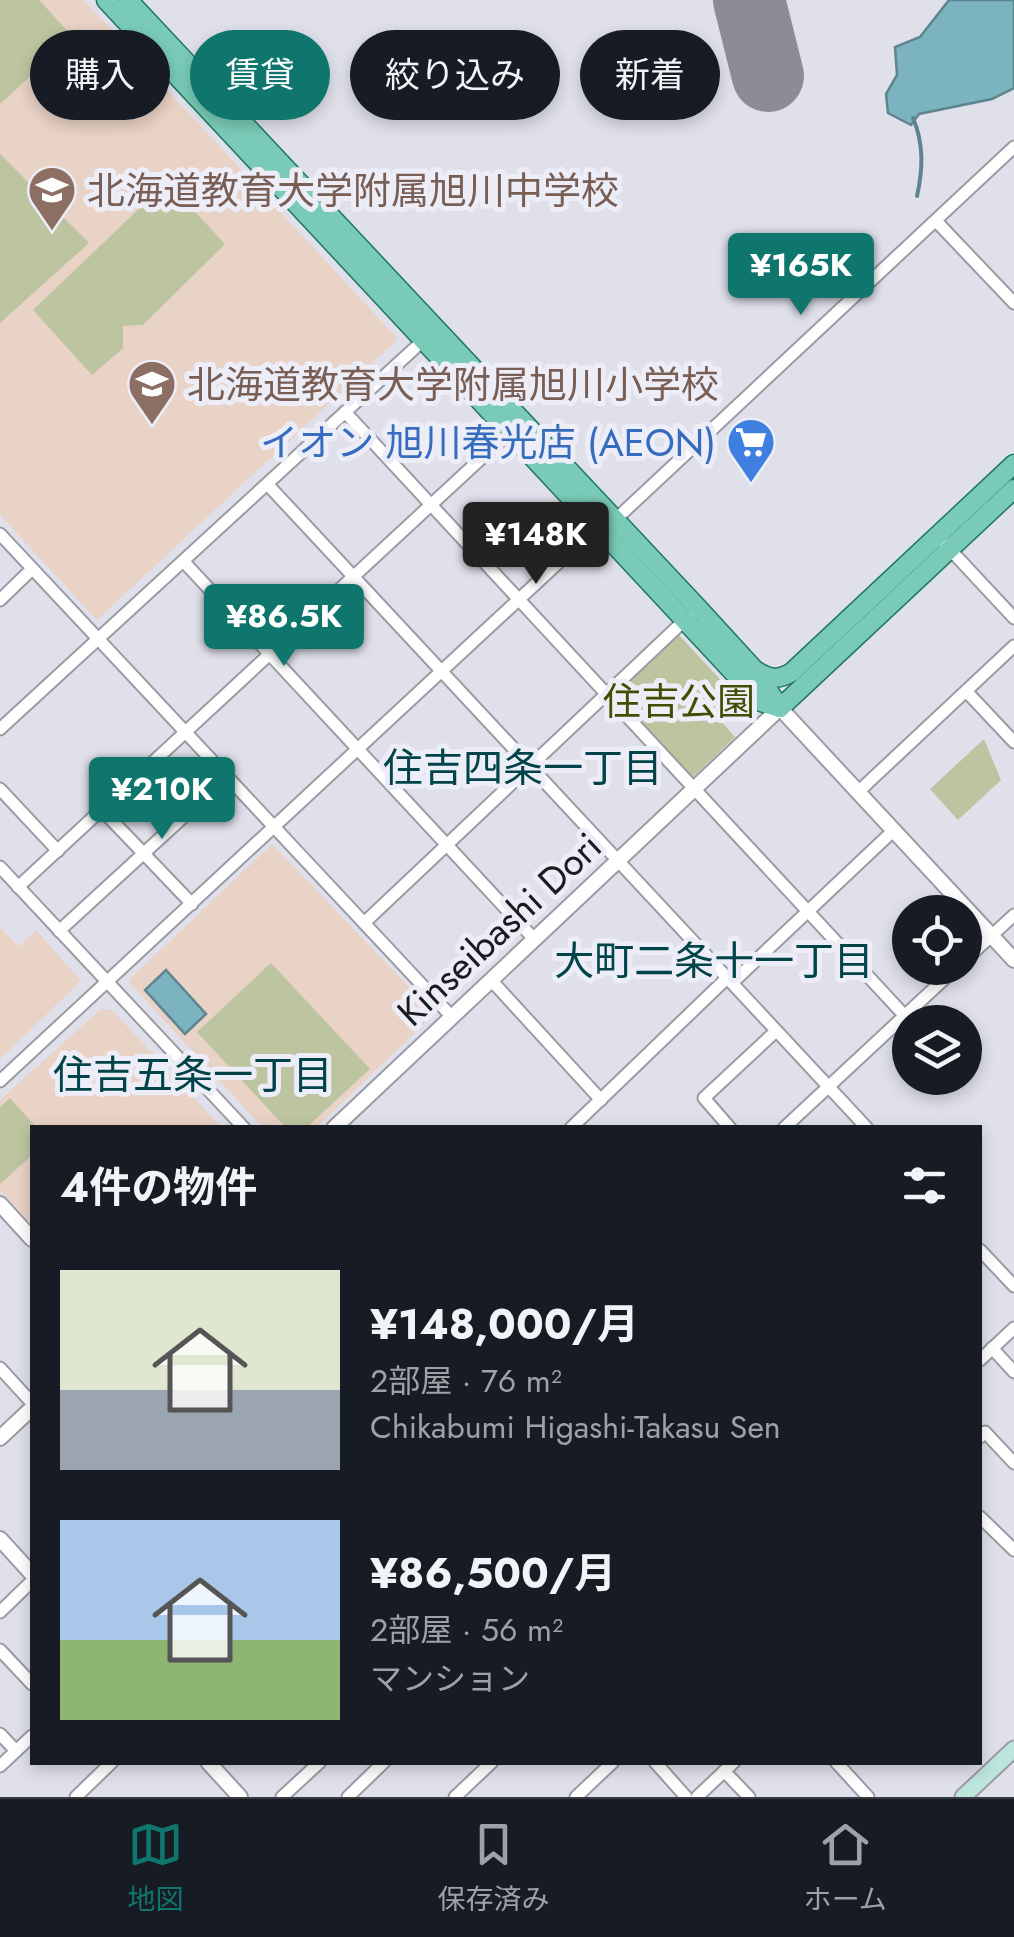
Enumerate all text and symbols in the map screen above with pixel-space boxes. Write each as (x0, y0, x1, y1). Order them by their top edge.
chip: 購入 (30, 30, 170, 120)
chip: 賃貸 (190, 30, 330, 120)
chip: 絞り込み (350, 30, 560, 120)
chip: 新着 (580, 30, 720, 120)
place label: 北海道教育大学附属旭川中学校 (87, 163, 619, 218)
school or university icon: 北海道教育大学附属旭川中学校 (26, 164, 78, 232)
pin: ¥165K (731, 233, 871, 318)
text: ¥165K (750, 242, 852, 288)
place label: 北海道教育大学附属旭川小学校 (187, 357, 719, 412)
school or university icon: 北海道教育大学附属旭川小学校 (126, 358, 178, 426)
place label: イオン 旭川春光店 (AEON) (260, 415, 716, 470)
supermarket icon: イオン 旭川春光店 (AEON) (725, 416, 777, 484)
pin: ¥148K (466, 502, 606, 587)
text: ¥148K (485, 511, 587, 557)
pin: ¥86.5K (203, 584, 365, 669)
text: ¥86.5K (226, 593, 342, 639)
park label: 住吉公園 (603, 674, 755, 729)
district label: 住吉四条一丁目 (383, 739, 663, 797)
pin: ¥210K (92, 757, 232, 842)
text: ¥210K (111, 766, 213, 812)
street label: Kinseibashi Dori (384, 820, 614, 1038)
map controls (892, 895, 982, 1095)
button: locate (892, 895, 982, 985)
district label: 大町二条十一丁目 (554, 932, 874, 990)
button: layers (892, 1005, 982, 1095)
district label: 住吉五条一丁目 (53, 1046, 333, 1104)
text: 4件の物件 (60, 1157, 257, 1218)
icon: filters (897, 1158, 952, 1213)
text: ¥148,000/月 (370, 1294, 639, 1355)
icon: home (140, 1310, 260, 1430)
text: 2部屋 · 76 m² (370, 1358, 562, 1404)
text: Chikabumi Higashi-Takasu Sen (370, 1404, 781, 1450)
text: ¥86,500/月 (370, 1543, 616, 1604)
icon: home (140, 1560, 260, 1680)
text: 2部屋 · 56 m² (370, 1607, 563, 1653)
text: マンション (370, 1656, 530, 1702)
tab: 地図 (127, 1817, 183, 1920)
tab: 保存済み (437, 1817, 549, 1920)
tab: ホーム (804, 1817, 887, 1920)

